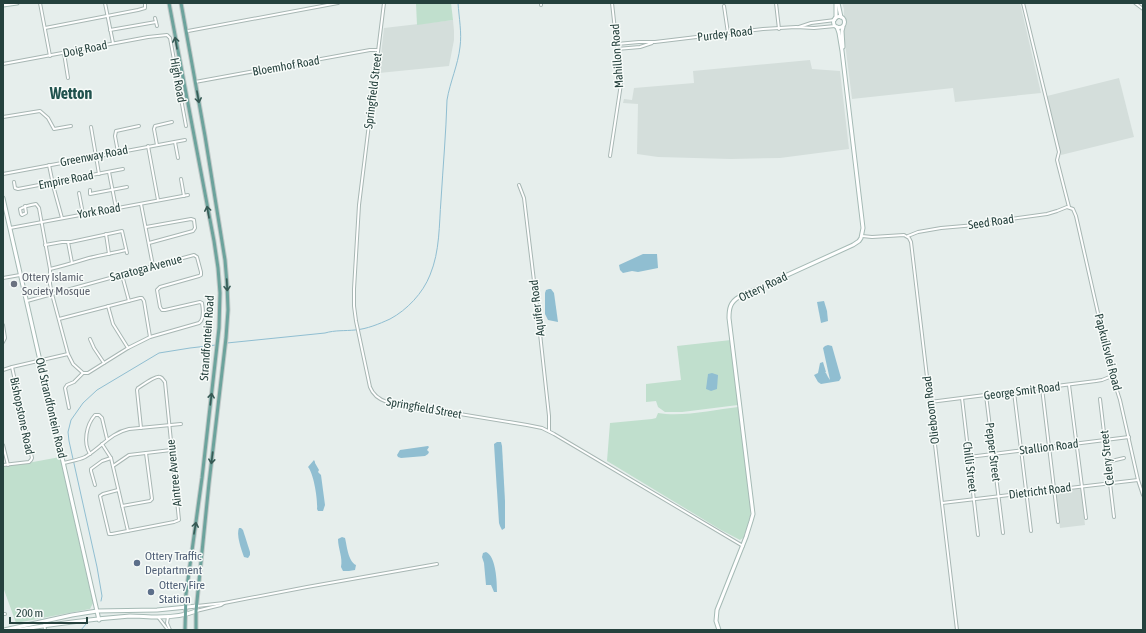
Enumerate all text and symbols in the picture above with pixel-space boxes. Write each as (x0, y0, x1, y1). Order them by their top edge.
street label: Mahillon Road (608, 23, 626, 89)
street label: Purdey Road (696, 24, 754, 44)
one-way arrow (172, 37, 180, 50)
street label: Doig Road (62, 38, 108, 60)
street label: Springfield Street (361, 52, 385, 130)
street label: Bloemhof Road (251, 53, 321, 79)
street label: High Road (167, 56, 189, 104)
district label: Wetton (49, 84, 93, 102)
one-way arrow (194, 90, 202, 103)
street label: Greenway Road (59, 143, 129, 169)
street label: Empire Road (37, 168, 95, 192)
street label: York Road (76, 200, 122, 222)
one-way arrow (204, 205, 212, 218)
street label: Seed Road (967, 212, 1015, 232)
street label: Saratoga Avenue (109, 252, 183, 284)
street label: Ottery Road (736, 269, 790, 305)
place label: Ottery Islamic Society Mosque (22, 270, 90, 298)
one-way arrow (224, 278, 231, 291)
marker: Ottery Islamic Society Mosque (9, 279, 19, 289)
street label: Aquifer Road (527, 279, 547, 337)
street label: Strandfontein Road (197, 295, 217, 381)
street label: Papkuilsvlei Road (1092, 312, 1124, 392)
street label: Old Strandfontein Road (33, 356, 69, 460)
street label: Olieboom Road (920, 375, 942, 445)
street label: Bishopstone Road (7, 376, 37, 456)
street label: George Smit Road (983, 379, 1061, 403)
one-way arrow (207, 393, 215, 406)
street label: Springfield Street (385, 394, 463, 422)
street label: Pepper Street (982, 422, 1004, 483)
street label: Celery Street (1097, 429, 1117, 486)
street label: Stallion Road (1019, 436, 1079, 458)
street label: Aintree Avenue (164, 439, 184, 507)
street label: Chilli Street (960, 441, 980, 494)
one-way arrow (208, 451, 216, 464)
street label: Dietricht Road (1008, 480, 1072, 502)
one-way arrow (191, 522, 199, 535)
place label: Ottery Traffic Deptartment (145, 549, 203, 577)
marker: Ottery Traffic Deptartment (132, 558, 142, 568)
place label: Ottery Fire Station (159, 578, 205, 606)
marker: Ottery Fire Station (146, 587, 156, 597)
scale bar (10, 599, 87, 625)
text: 200 m (16, 606, 43, 620)

